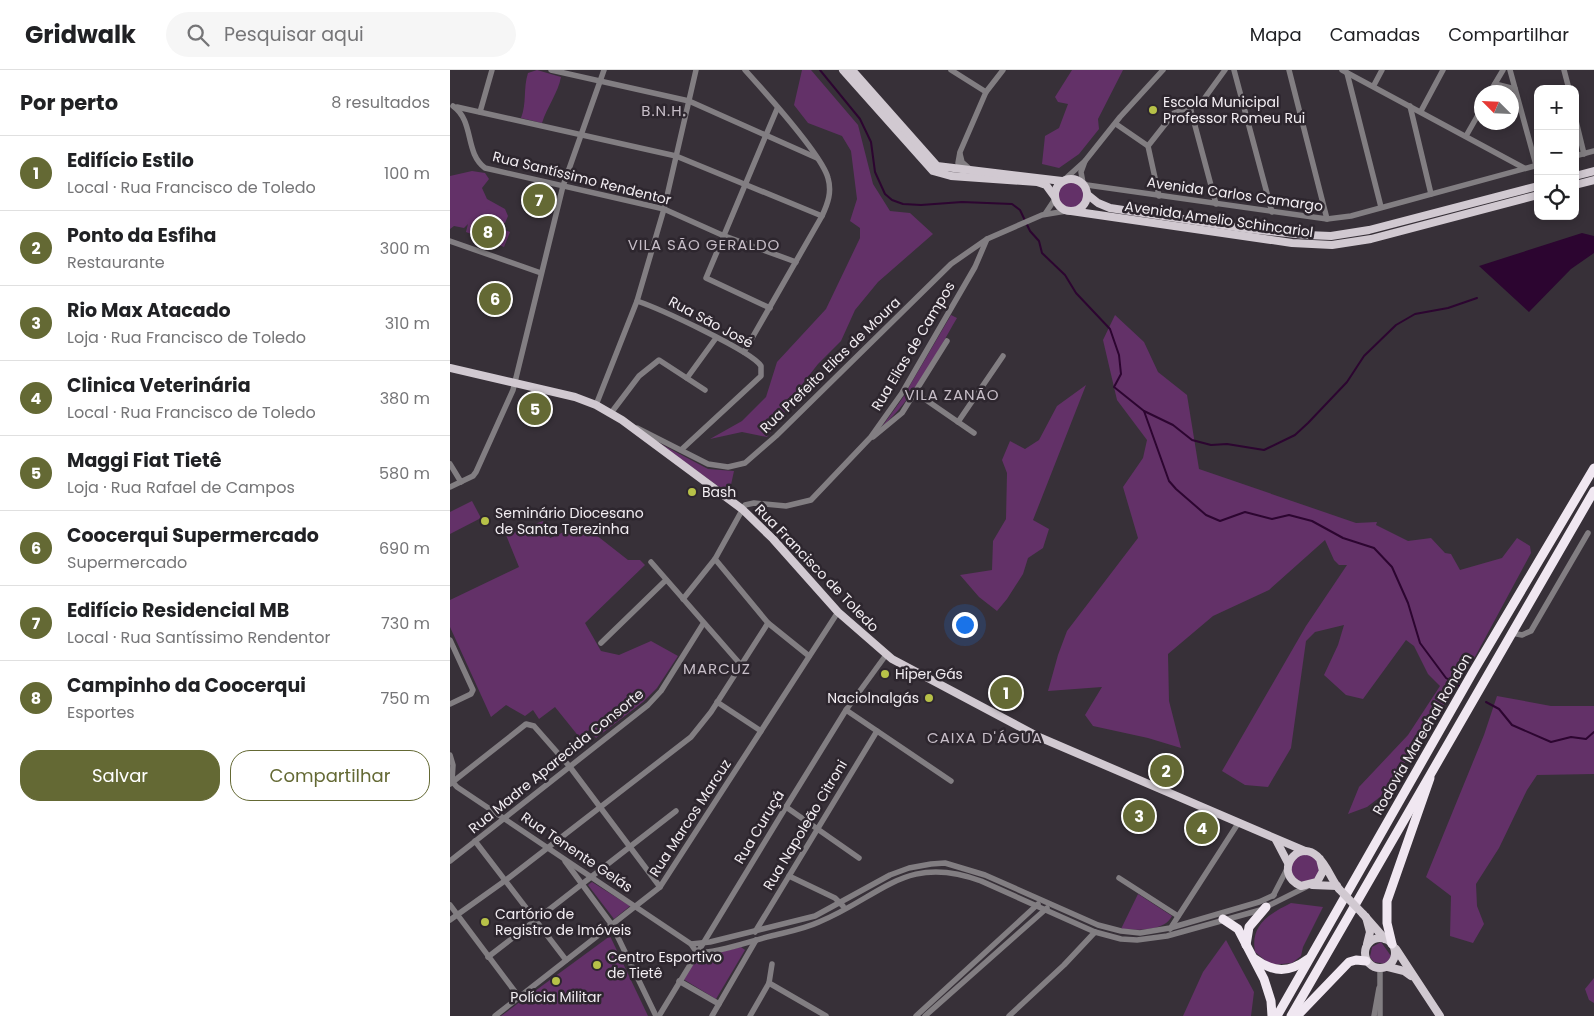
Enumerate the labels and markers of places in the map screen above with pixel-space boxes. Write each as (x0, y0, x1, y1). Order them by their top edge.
place label: Escola Municipal Professor Romeu Rui (1163, 92, 1305, 128)
marker: Escola Municipal Professor Romeu Rui (1147, 104, 1159, 116)
pin: 7 (523, 181, 555, 219)
pin: 8 (472, 213, 504, 251)
pin: 6 (479, 280, 511, 318)
pin: 5 (519, 390, 551, 428)
place label: Bash (702, 482, 736, 502)
marker: Bash (686, 486, 698, 498)
place label: Seminário Diocesano de Santa Terezinha (495, 503, 644, 539)
marker: Seminário Diocesano de Santa Terezinha (479, 515, 491, 527)
place label: Hiper Gás (895, 664, 963, 684)
marker: Hiper Gás (879, 668, 891, 680)
pin: 1 (990, 674, 1022, 712)
place label: Naciolnalgás (827, 688, 919, 708)
marker: Naciolnalgás (923, 692, 935, 704)
pin: 2 (1150, 752, 1182, 790)
pin: 3 (1123, 797, 1155, 835)
pin: 4 (1186, 809, 1218, 847)
place label: Cartório de Registro de Imóveis (495, 904, 631, 940)
marker: Cartório de Registro de Imóveis (479, 916, 491, 928)
place label: Centro Esportivo de Tietê (607, 947, 722, 983)
marker: Centro Esportivo de Tietê (591, 959, 603, 971)
marker: Polícia Militar (550, 975, 562, 987)
place label: Polícia Militar (510, 987, 602, 1007)

